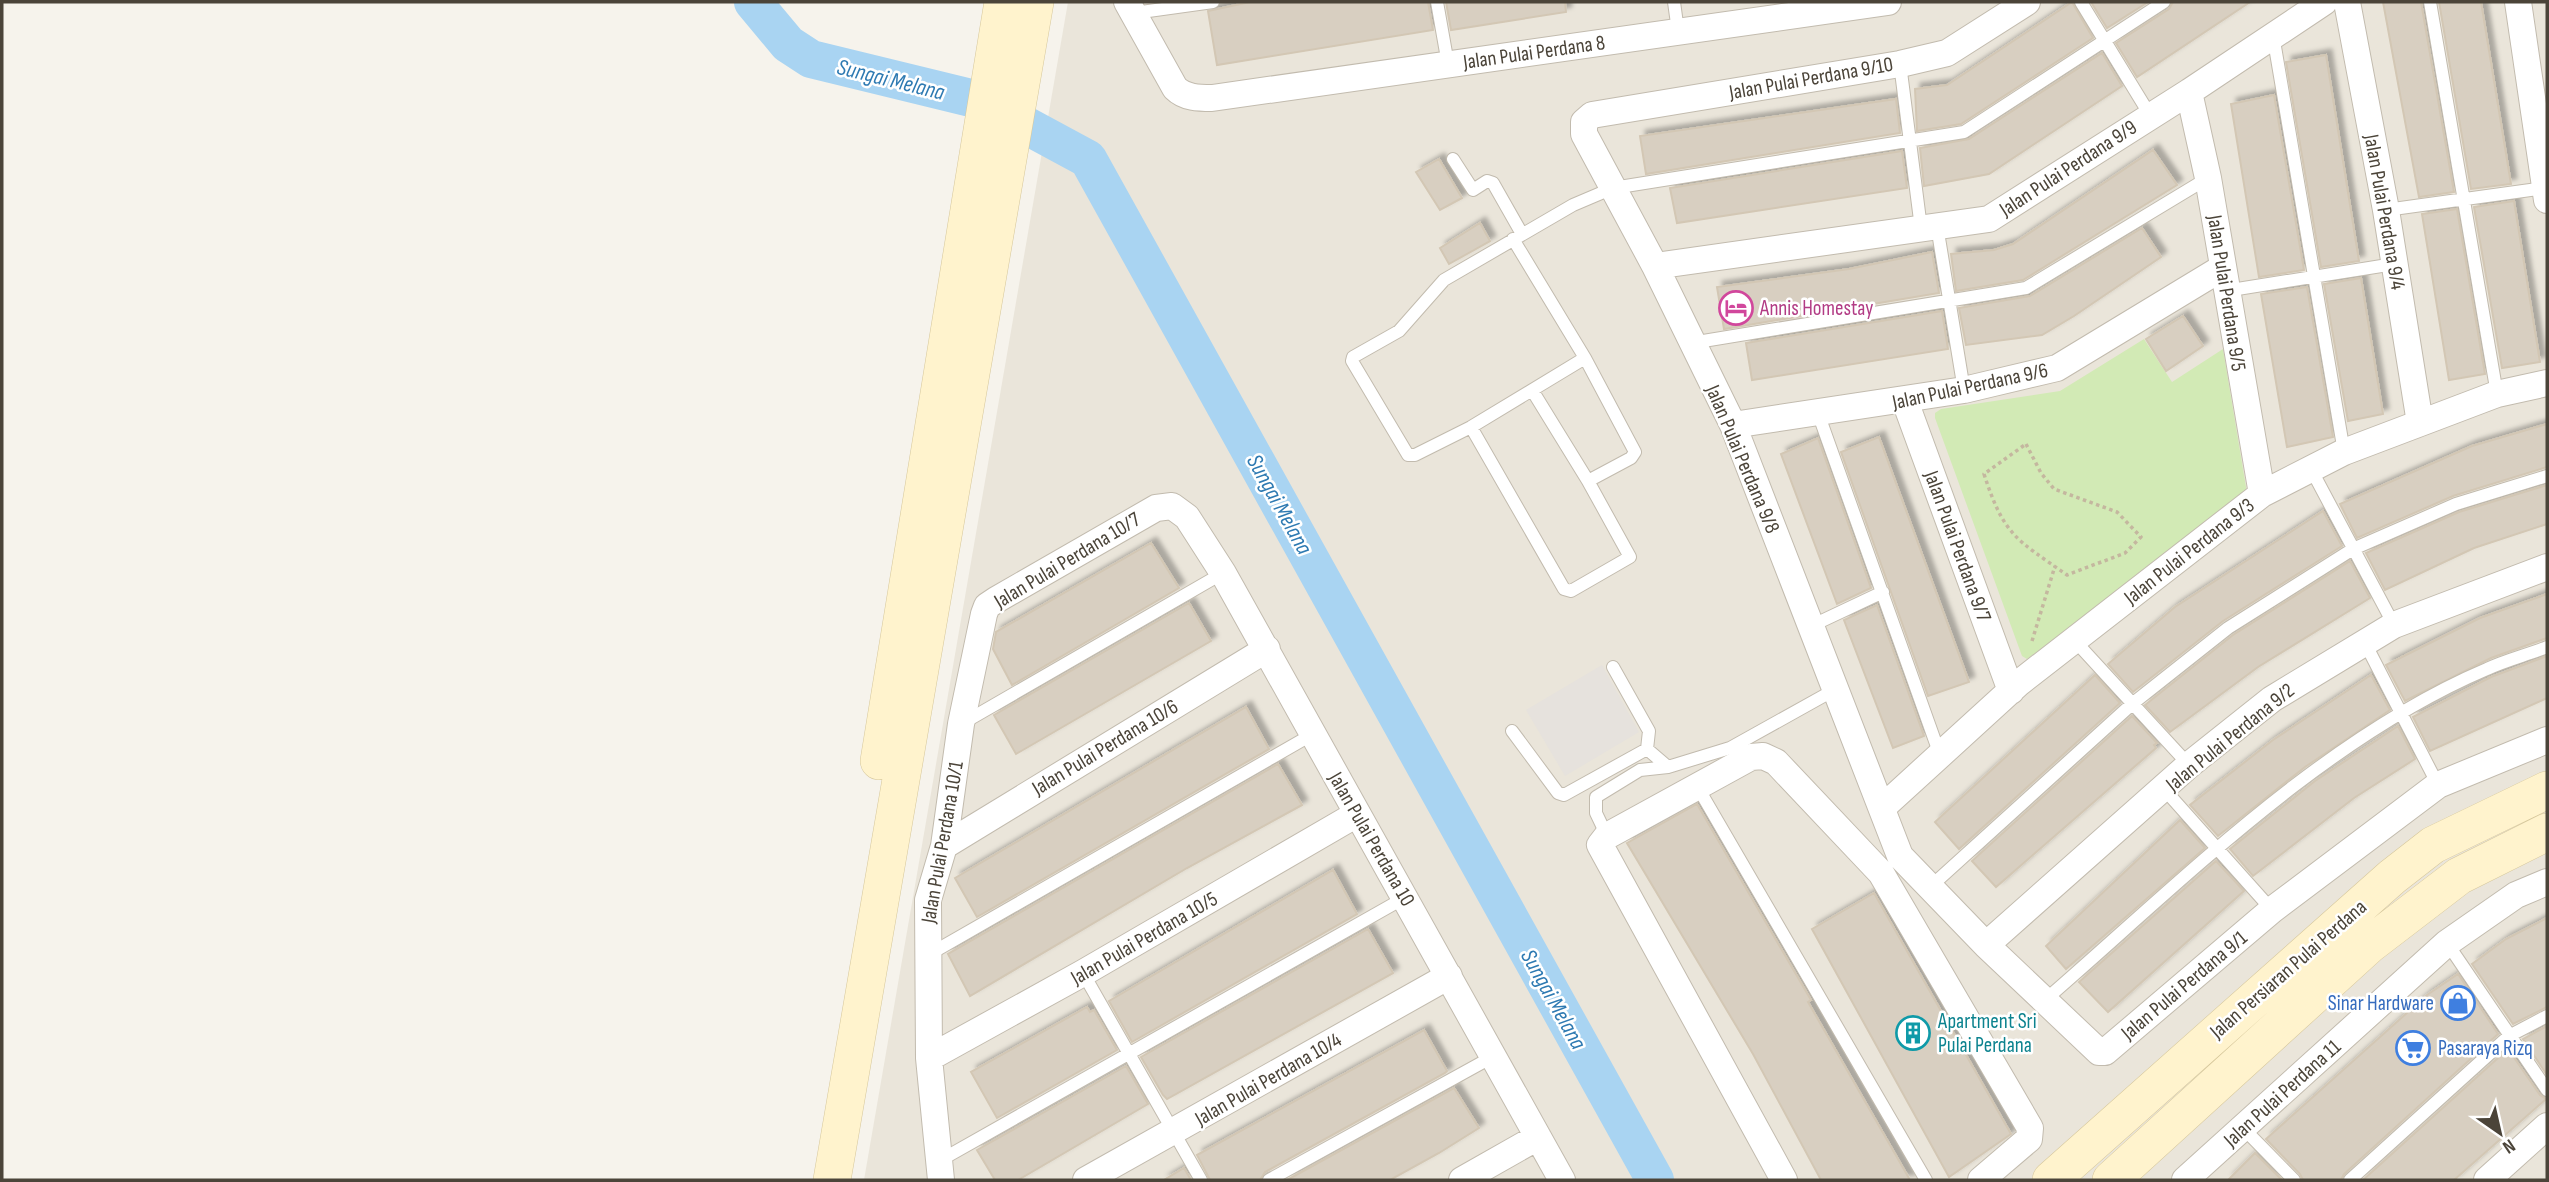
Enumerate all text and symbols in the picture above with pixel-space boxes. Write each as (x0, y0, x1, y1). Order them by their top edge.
street label: Jalan Pulai Perdana 8 (1461, 30, 1607, 75)
street label: Jalan Pulai Perdana 9/10 (1726, 52, 1895, 105)
water label: Sungai Melana (834, 53, 948, 107)
street label: Jalan Pulai Perdana 9/9 (1994, 115, 2142, 223)
street label: Jalan Pulai Perdana 9/4 (2358, 131, 2411, 292)
street label: Jalan Pulai Perdana 9/5 (2202, 212, 2251, 373)
hotel icon: Annis Homestay (1717, 289, 1755, 327)
place label: Annis Homestay (1759, 296, 1873, 321)
street label: Jalan Pulai Perdana 9/6 (1889, 358, 2050, 415)
street label: Jalan Pulai Perdana 9/8 (1700, 380, 1785, 537)
water label: Sungai Melana (1240, 450, 1318, 560)
street label: Jalan Pulai Perdana 9/7 (1918, 466, 1997, 625)
street label: Jalan Pulai Perdana 9/3 (2119, 493, 2259, 611)
street label: Jalan Pulai Perdana 10/7 (989, 507, 1145, 614)
street label: Jalan Pulai Perdana 9/2 (2160, 678, 2300, 797)
street label: Jalan Pulai Perdana 10/6 (1027, 694, 1183, 801)
street label: Jalan Pulai Perdana 10/1 (916, 759, 969, 926)
street label: Jalan Pulai Perdana 10 (1323, 767, 1420, 911)
street label: Jalan Pulai Perdana 10/5 (1066, 886, 1222, 991)
street label: Jalan Persiaran Pulai Perdana (2204, 895, 2372, 1045)
street label: Jalan Pulai Perdana 9/1 (2116, 925, 2253, 1046)
water label: Sungai Melana (1514, 945, 1592, 1055)
shop icon: Sinar Hardware (2439, 984, 2477, 1022)
place label: Sinar Hardware (2328, 991, 2434, 1016)
place label: Apartment Sri Pulai Perdana (1937, 1009, 2037, 1058)
building icon: Apartment Sri Pulai Perdana (1894, 1014, 1932, 1052)
street label: Jalan Pulai Perdana 10/4 (1190, 1027, 1346, 1132)
supermarket icon: Pasaraya Rizq (2394, 1029, 2432, 1067)
street label: Jalan Pulai Perdana 11 (2218, 1034, 2346, 1153)
place label: Pasaraya Rizq (2438, 1036, 2533, 1061)
north arrow (2465, 1098, 2535, 1168)
text: N (2498, 1133, 2519, 1158)

